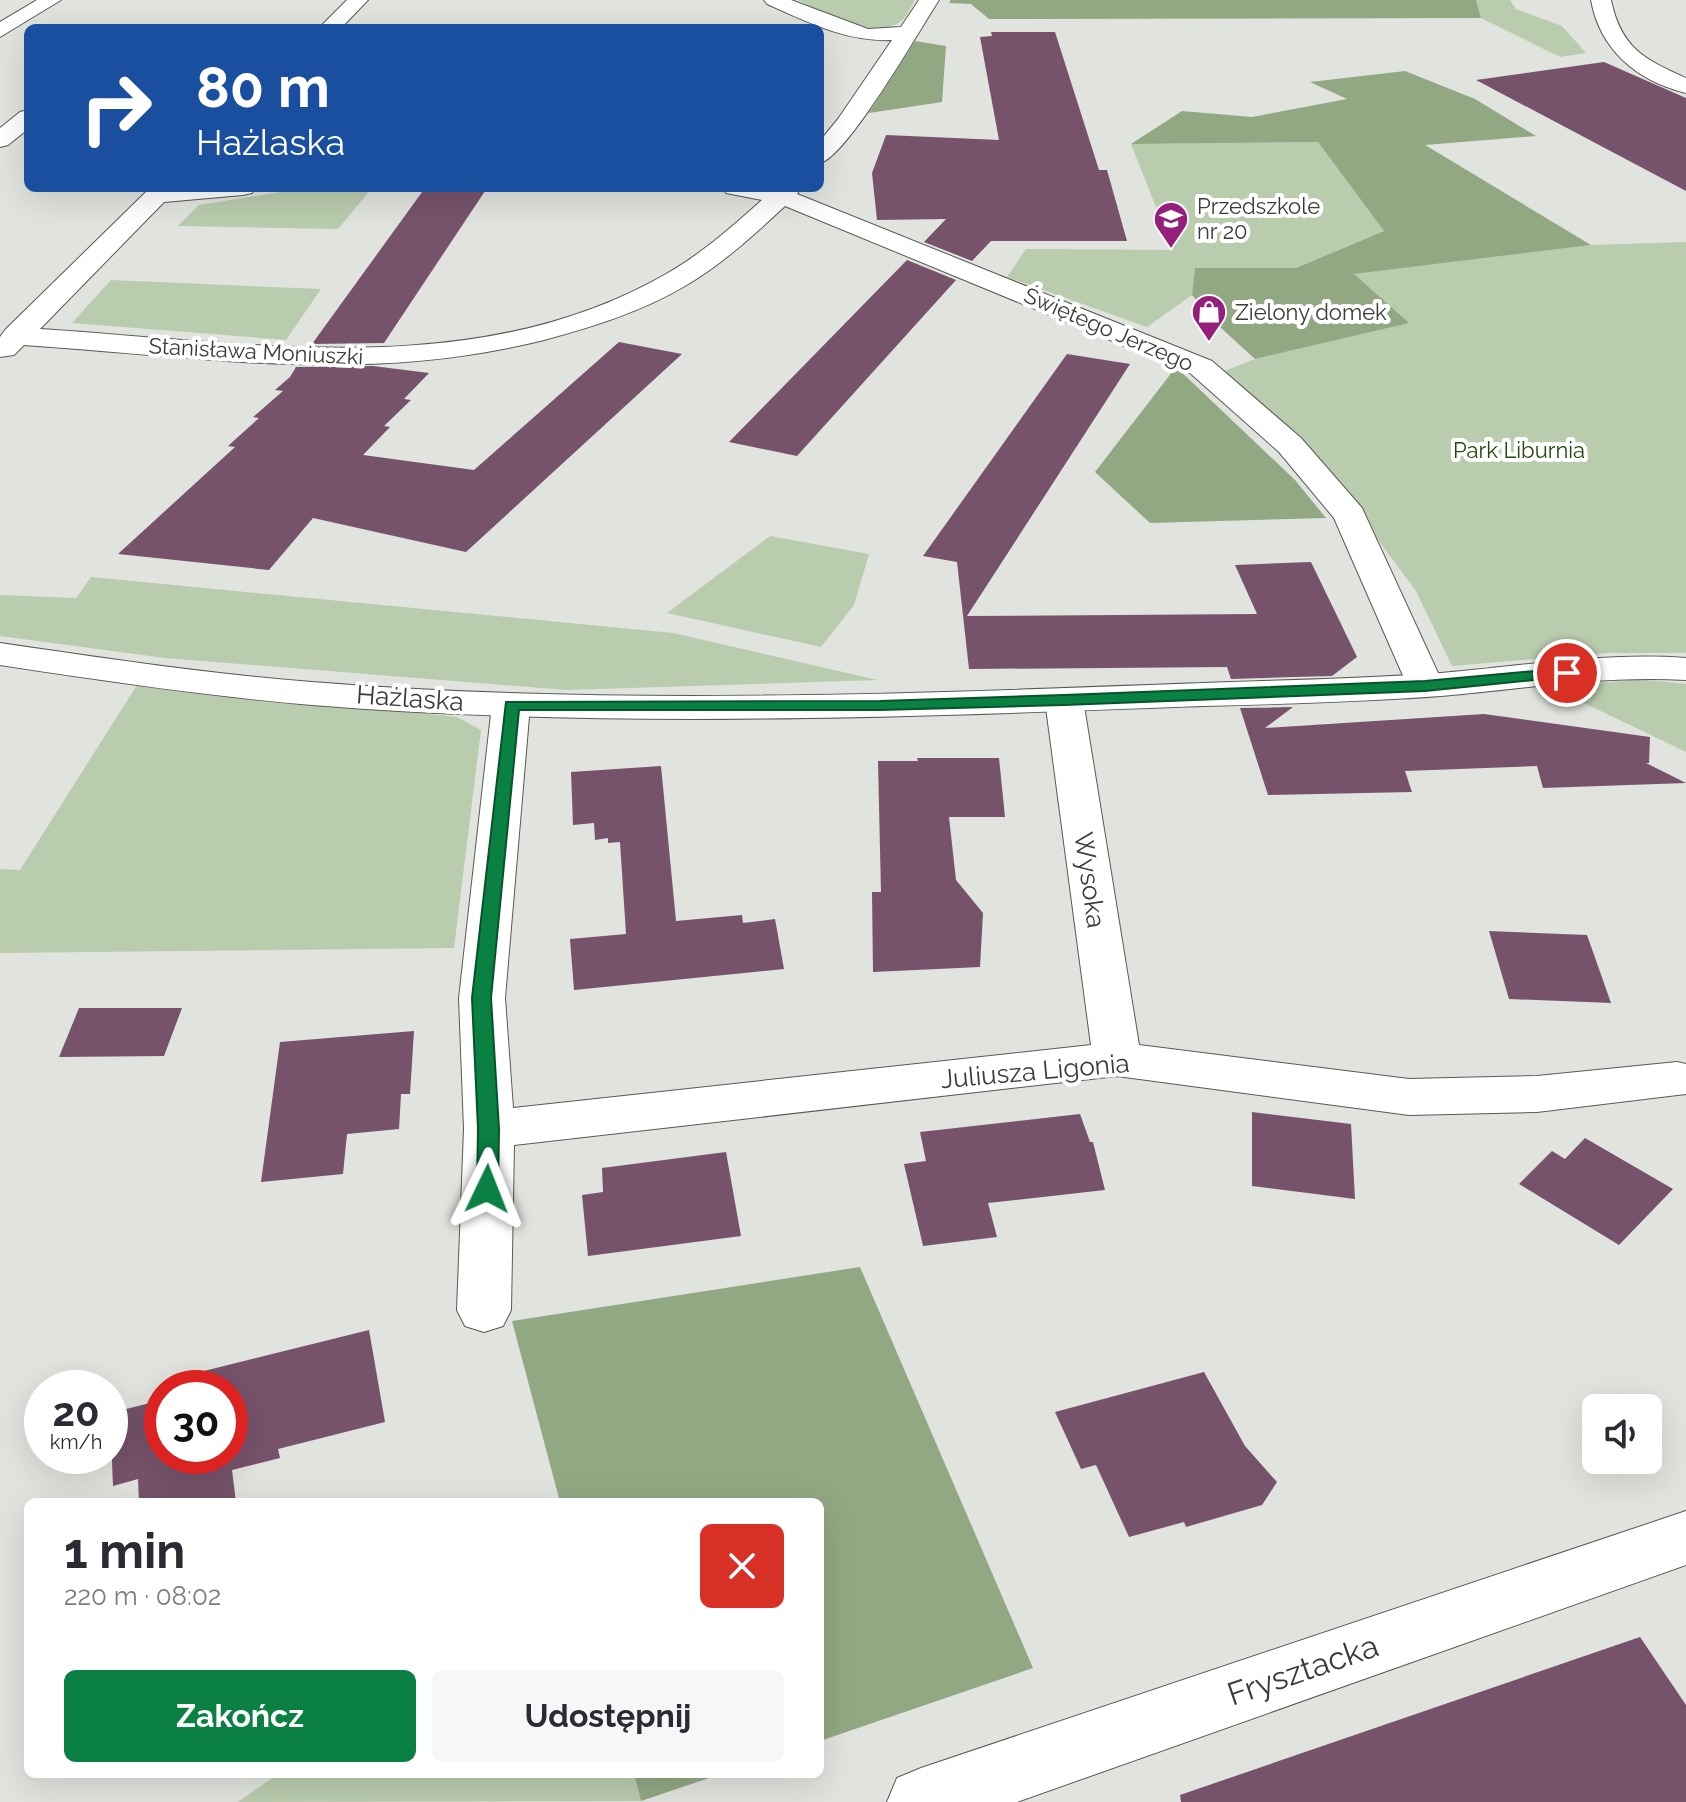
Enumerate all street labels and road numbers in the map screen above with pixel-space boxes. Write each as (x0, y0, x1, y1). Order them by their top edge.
street label: Świętego Jerzego (1020, 281, 1198, 376)
street label: Stanisława Moniuszki (148, 332, 364, 370)
street label: Hażlaska (355, 679, 465, 717)
street label: Wysoka (1068, 830, 1112, 930)
street label: Juliusza Ligonia (939, 1048, 1131, 1094)
street label: Frysztacka (1223, 1626, 1383, 1713)

